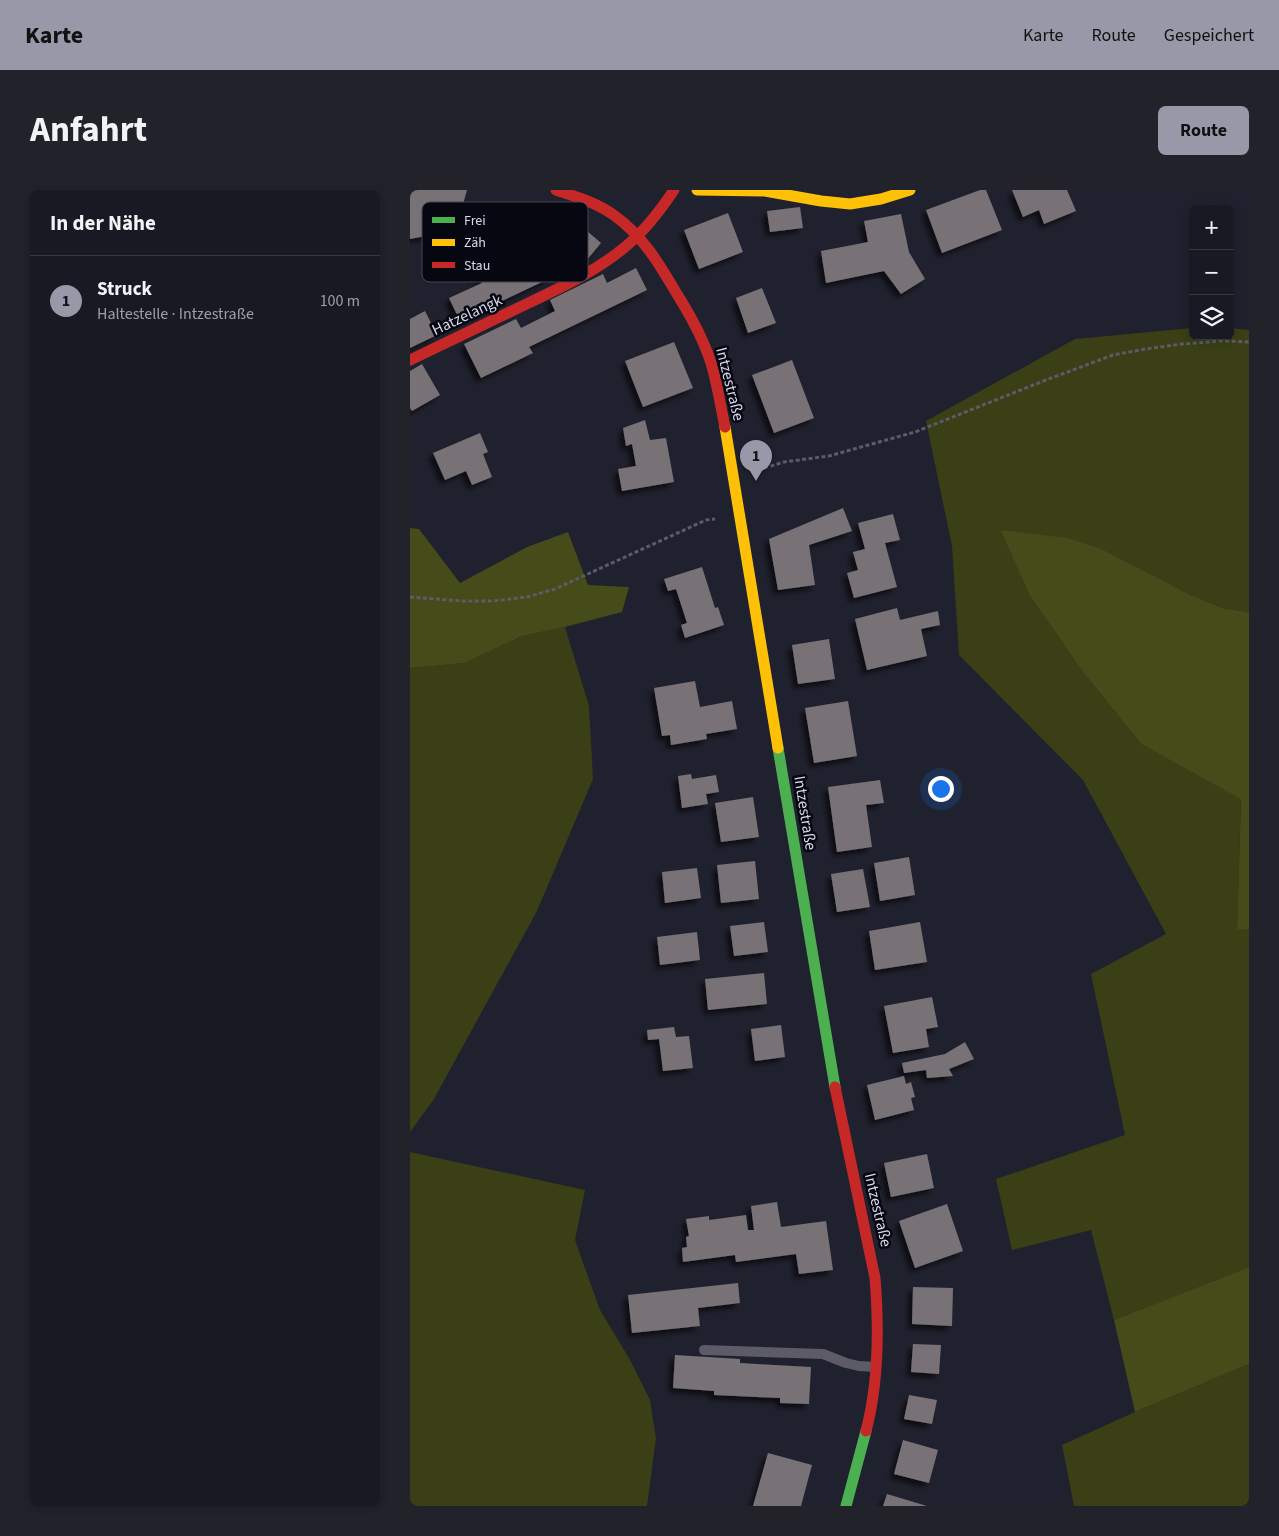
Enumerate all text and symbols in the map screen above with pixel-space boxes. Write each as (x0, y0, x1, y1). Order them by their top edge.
text: Karte (25, 18, 83, 53)
text: Karte (1023, 23, 1063, 48)
text: Route (1091, 23, 1136, 48)
text: Gespeichert (1164, 23, 1254, 48)
text: Anfahrt (30, 105, 147, 155)
button: Route (1158, 106, 1249, 155)
legend (422, 202, 588, 282)
map controls (1189, 205, 1234, 340)
button: + (1189, 205, 1234, 250)
text: In der Nähe (50, 208, 156, 238)
text: Frei (464, 211, 486, 231)
text: Zäh (464, 233, 486, 253)
button: − (1189, 250, 1234, 295)
text: Stau (464, 256, 490, 276)
text: Struck (97, 276, 152, 303)
street label: Hatzelangk (428, 289, 506, 341)
text: 1 (62, 290, 70, 312)
text: 100 m (320, 290, 360, 312)
button: layers (1189, 295, 1234, 340)
text: Haltestelle · Intzestraße (97, 303, 254, 325)
street label: Intzestraße (710, 345, 750, 423)
pin: 1 (740, 440, 772, 481)
street label: Intzestraße (788, 774, 822, 852)
your location (928, 776, 954, 802)
street label: Intzestraße (859, 1171, 897, 1249)

